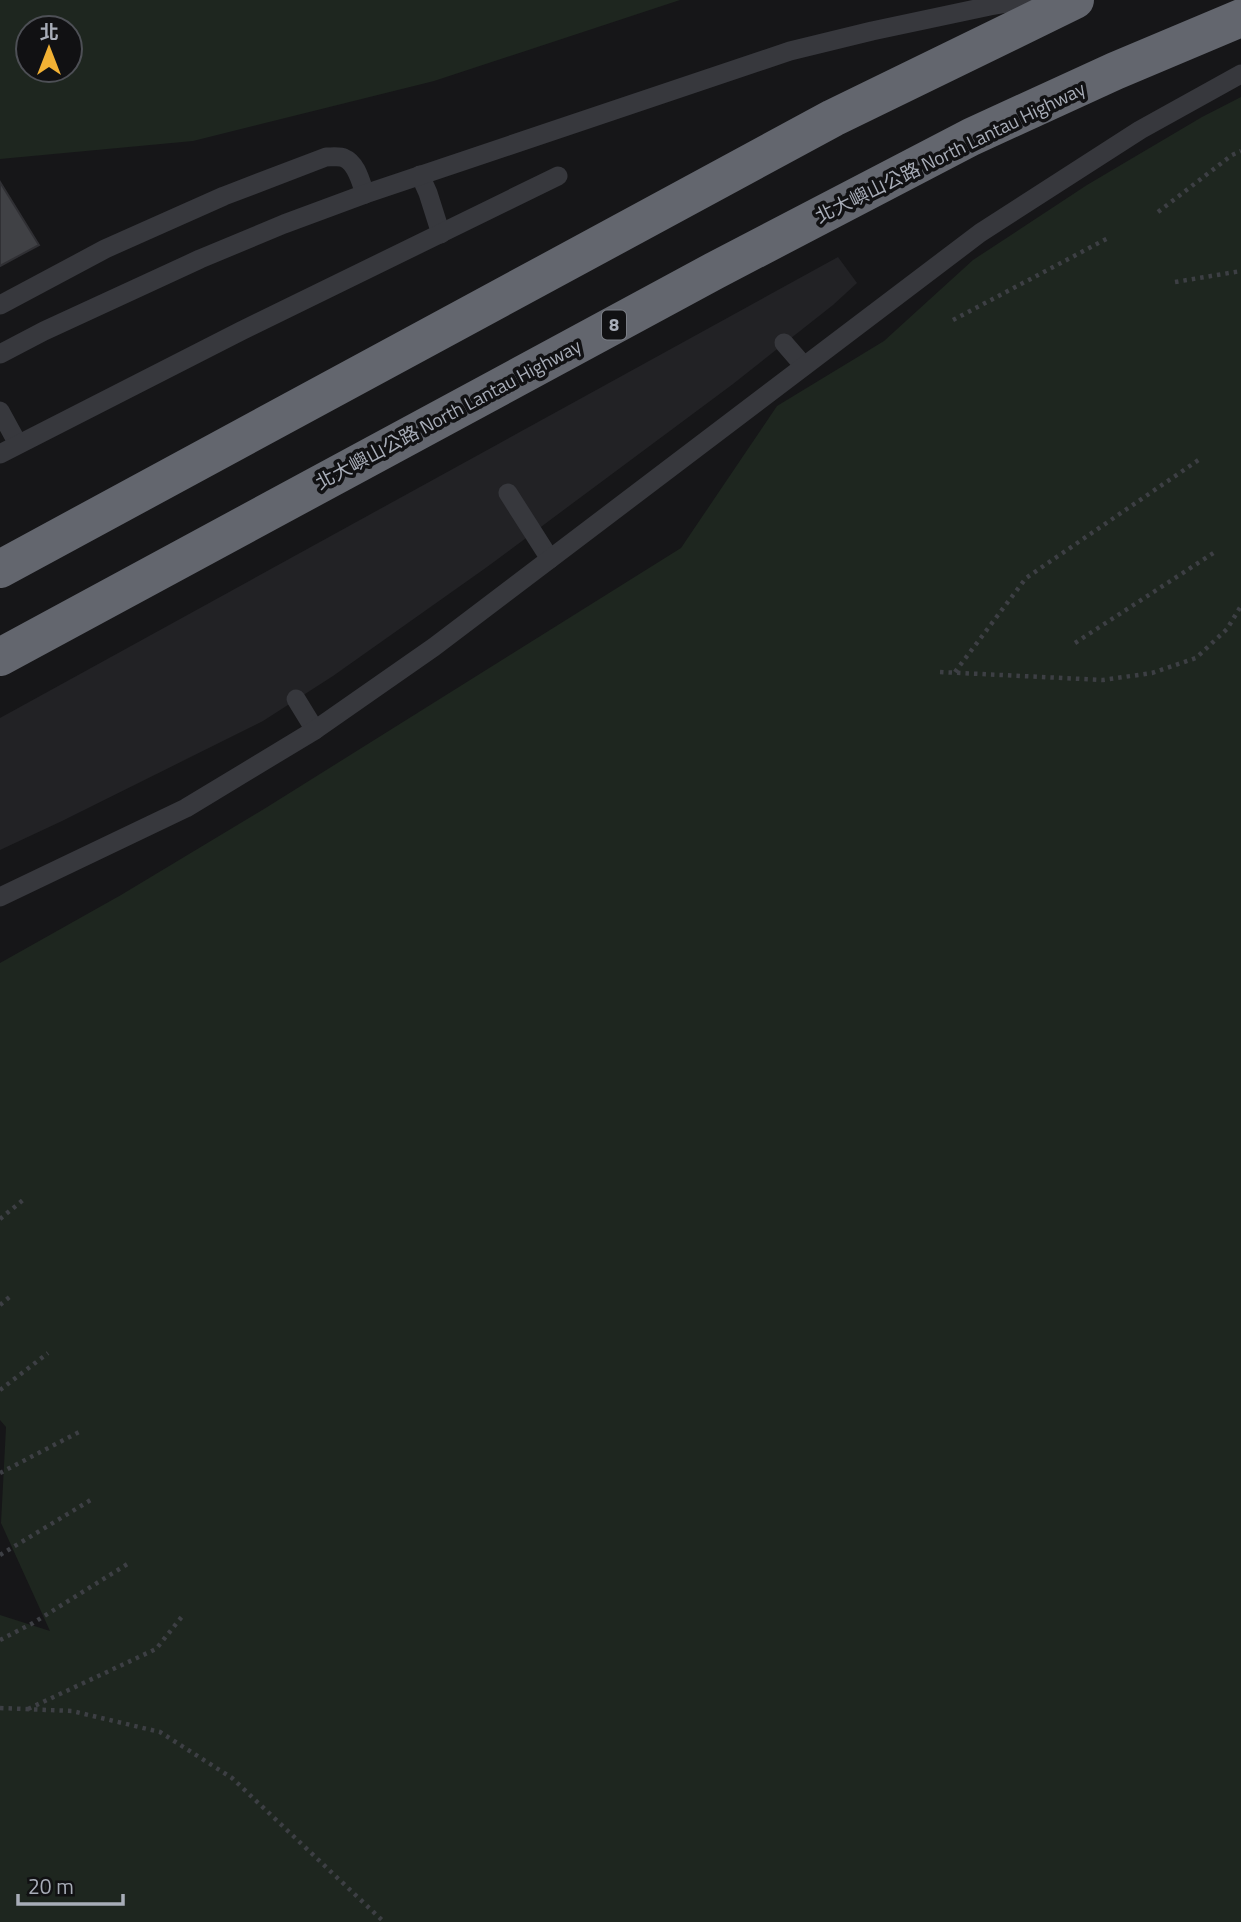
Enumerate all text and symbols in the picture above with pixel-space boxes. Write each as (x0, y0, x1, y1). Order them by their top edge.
north arrow (14, 14, 84, 84)
text: 北 (39, 17, 59, 46)
street label: 北大嶼山公路 North Lantau Highway (810, 73, 1090, 230)
road number: 8 (602, 310, 626, 340)
street label: 北大嶼山公路 North Lantau Highway (310, 331, 586, 496)
scale bar (18, 1862, 122, 1906)
text: 20 m (28, 1870, 74, 1902)

